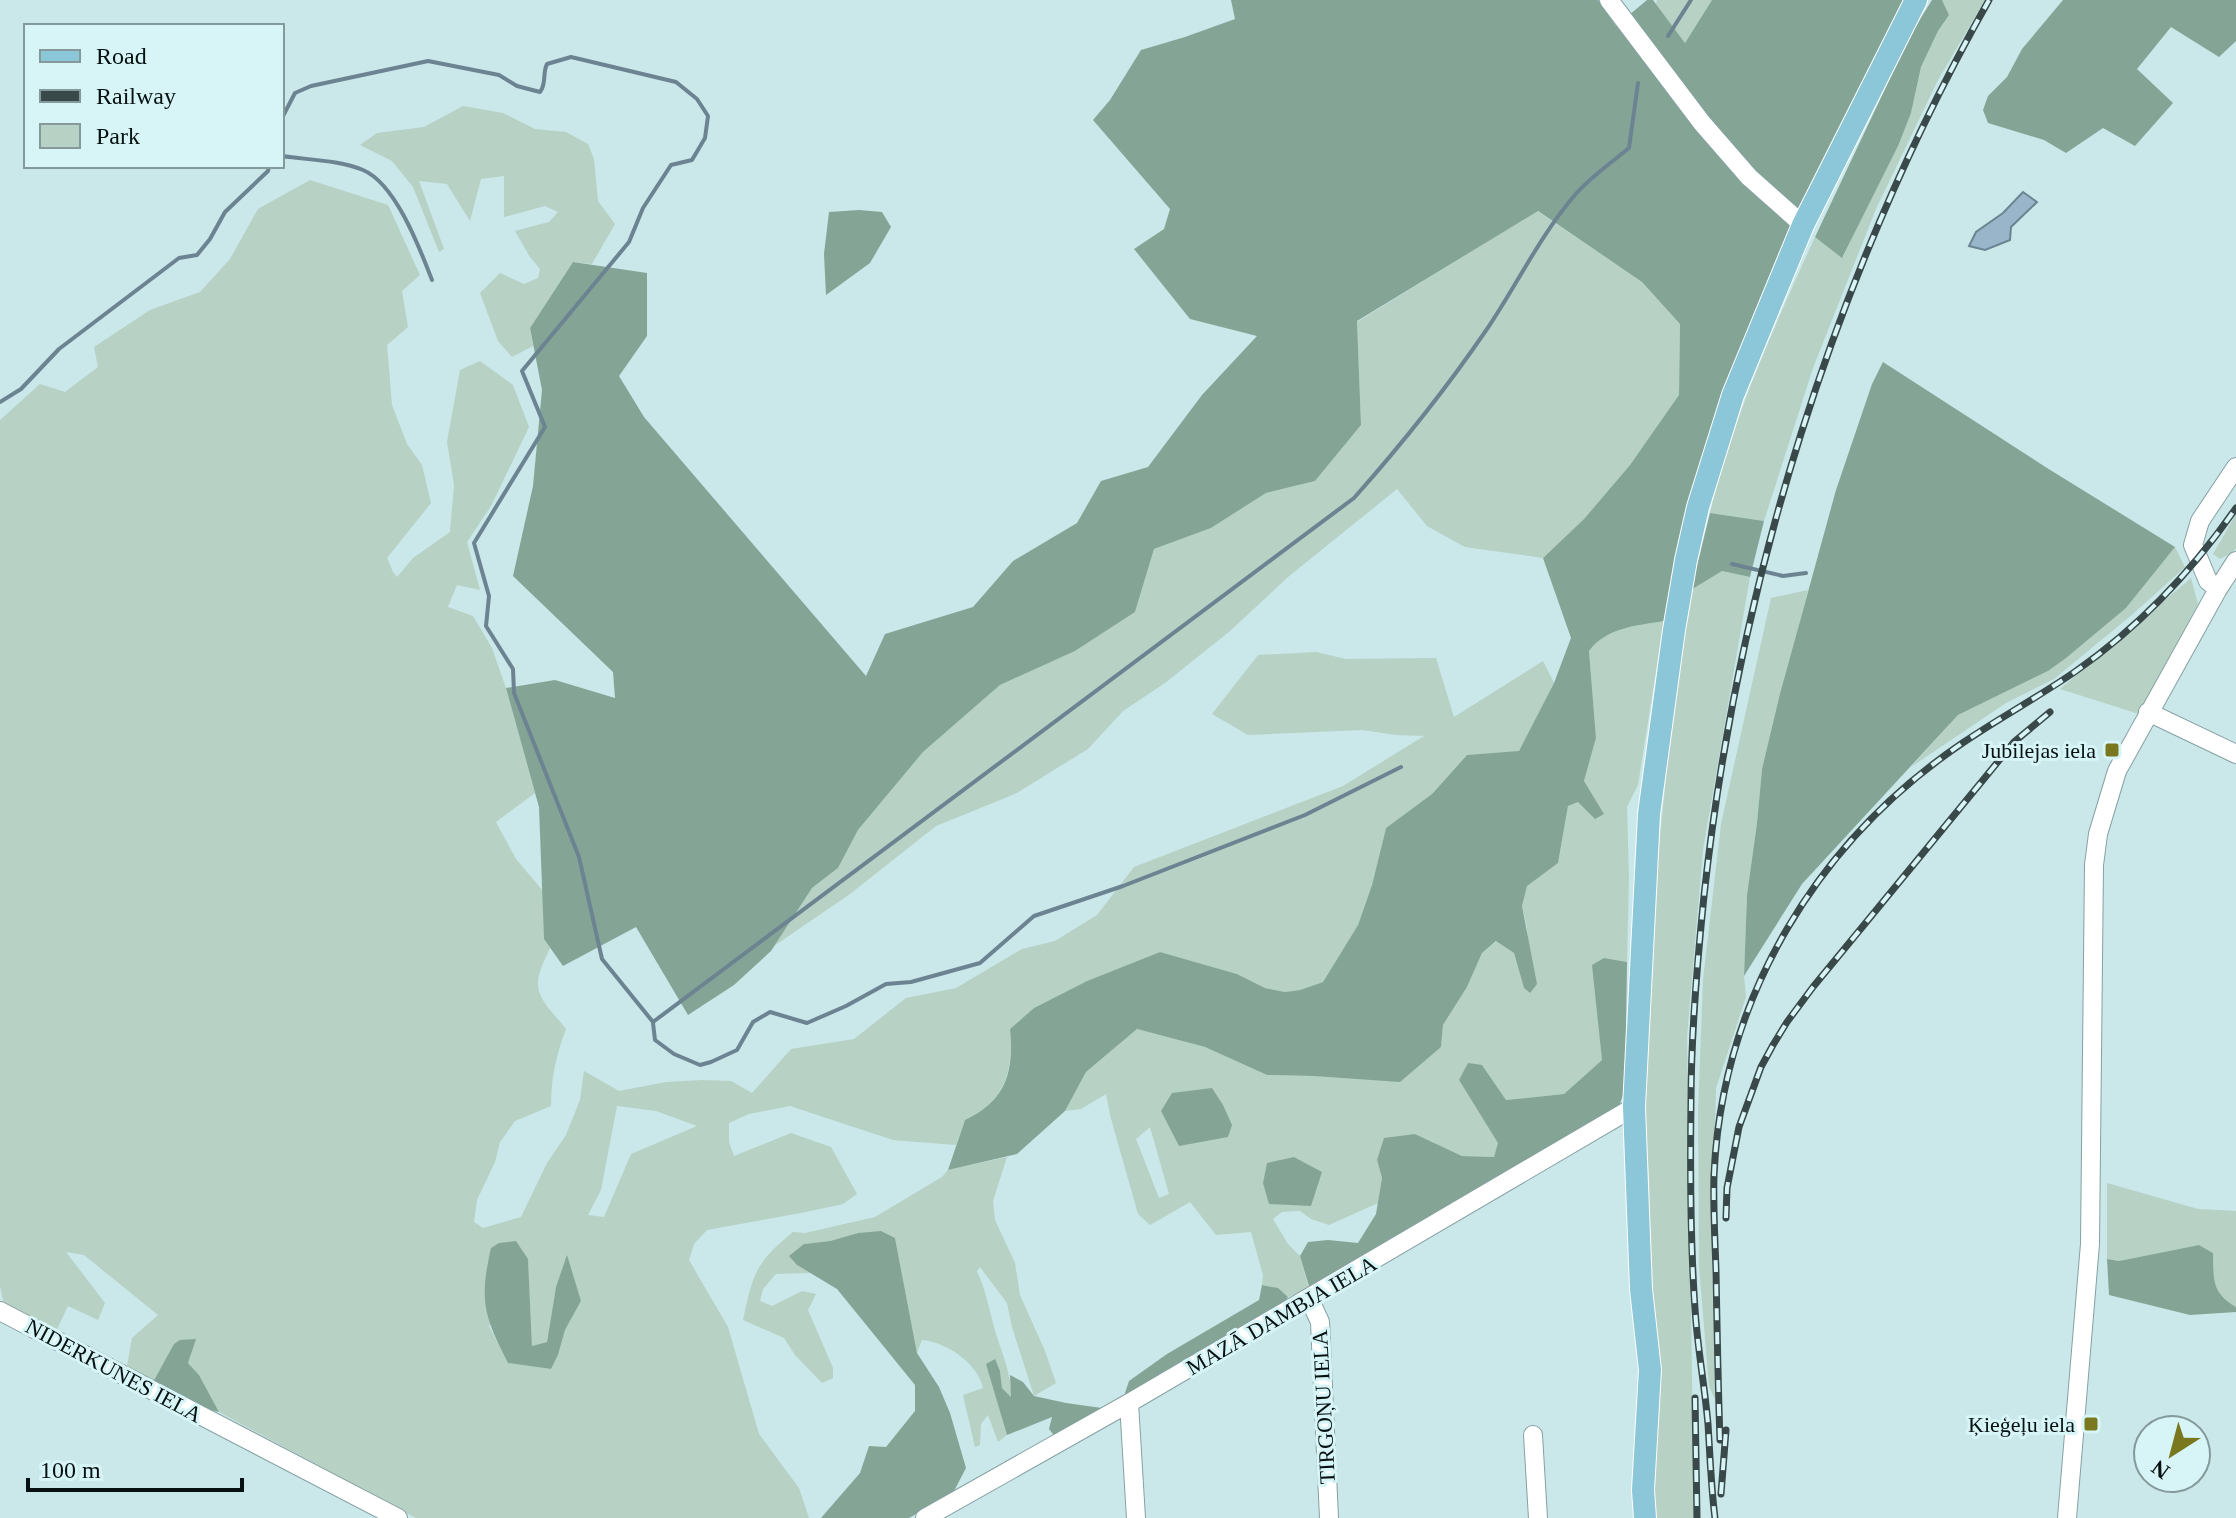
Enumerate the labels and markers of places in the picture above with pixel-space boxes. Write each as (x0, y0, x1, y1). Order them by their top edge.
place label: Jubilejas iela (1982, 738, 2096, 763)
marker: Jubilejas iela (2103, 741, 2121, 759)
place label: Ķieģeļu iela (1968, 1412, 2075, 1437)
marker: Ķieģeļu iela (2082, 1415, 2100, 1433)

